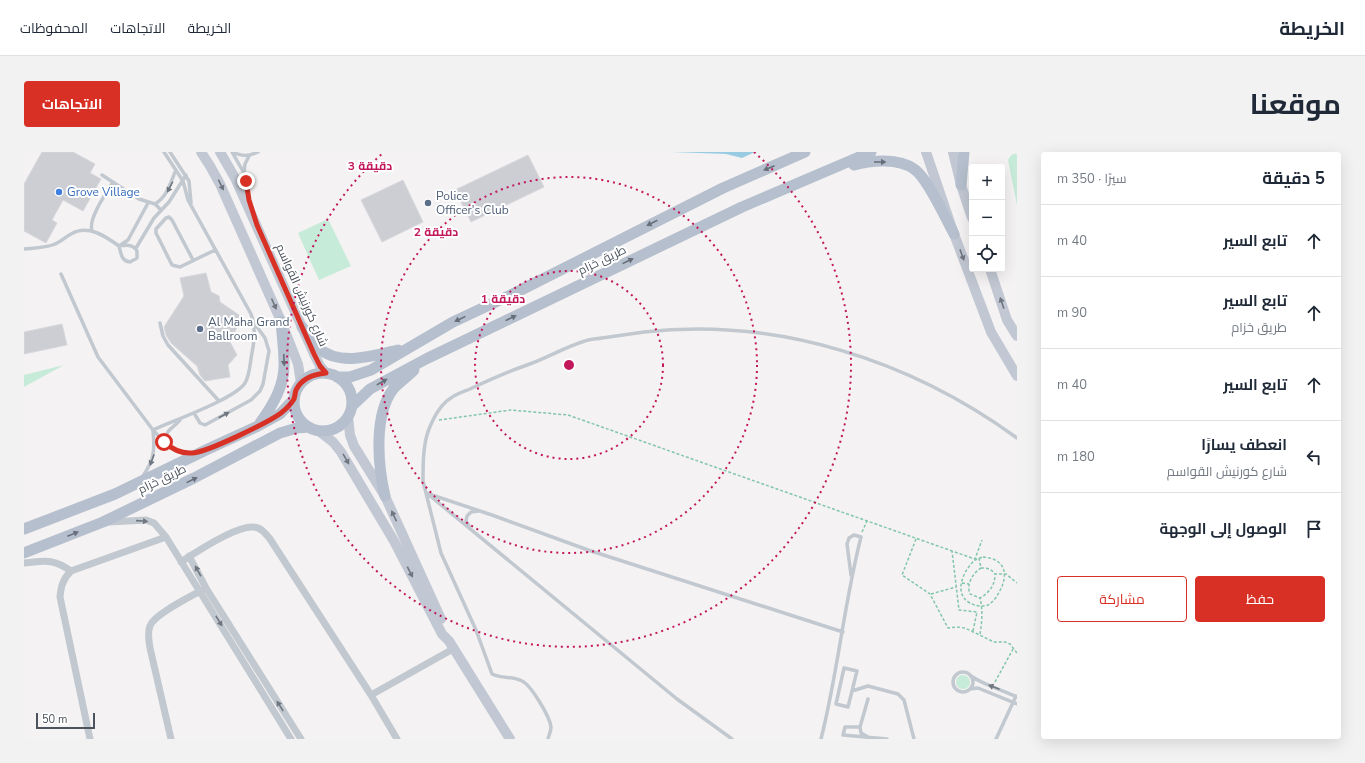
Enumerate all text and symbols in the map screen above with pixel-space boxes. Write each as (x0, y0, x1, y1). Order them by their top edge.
text: الخريطة (1279, 16, 1345, 42)
text: المحفوظات (20, 19, 88, 38)
text: الاتجاهات (110, 19, 166, 38)
text: الخريطة (188, 19, 231, 38)
button: الاتجاهات (24, 81, 120, 127)
text: موقعنا (1250, 86, 1341, 124)
text: 3 دقيقة (348, 158, 392, 174)
one-way arrow (874, 159, 887, 165)
one-way arrow (763, 164, 775, 171)
map controls (969, 164, 1005, 272)
button: + (969, 164, 1005, 200)
text: 5 دقيقة (1262, 167, 1325, 190)
text: سيرًا · 350 m (1057, 170, 1127, 188)
route end (237, 172, 255, 190)
one-way arrow (218, 180, 224, 191)
one-way arrow (166, 181, 173, 193)
place label: Grove Village (67, 184, 140, 200)
marker: Grove Village (54, 187, 64, 197)
place label: Police Officer's Club (436, 188, 509, 218)
marker: Police Officer's Club (423, 198, 433, 208)
button: − (969, 200, 1005, 236)
one-way arrow (646, 220, 657, 227)
text: 2 دقيقة (414, 224, 458, 240)
icon: ahead (1303, 230, 1325, 252)
text: تابع السير (1223, 231, 1287, 251)
text: 40 m (1057, 232, 1087, 250)
button: locate (969, 236, 1005, 272)
street label: شارع كورنيش القواسم (272, 241, 332, 349)
street label: طريق خزام (575, 241, 629, 278)
one-way arrow (960, 249, 966, 261)
one-way arrow (623, 258, 634, 264)
text: 1 دقيقة (481, 291, 525, 307)
text: تابع السير (1223, 291, 1287, 311)
one-way arrow (998, 297, 1004, 309)
one-way arrow (270, 298, 277, 310)
icon: ahead (1303, 302, 1325, 324)
text: 90 m (1057, 304, 1087, 322)
place label: Al Maha Grand Ballroom (208, 314, 289, 344)
one-way arrow (506, 315, 517, 321)
one-way arrow (454, 316, 466, 322)
text: طريق خزام (1231, 319, 1287, 337)
marker: Al Maha Grand Ballroom (195, 324, 205, 334)
one-way arrow (280, 354, 287, 366)
centre of rings (562, 358, 576, 372)
icon: ahead (1303, 374, 1325, 396)
text: تابع السير (1223, 375, 1287, 395)
text: 40 m (1057, 376, 1087, 394)
one-way arrow (377, 379, 388, 385)
one-way arrow (219, 411, 230, 418)
route start (155, 433, 173, 451)
text: انعطف يسارًا (1201, 435, 1287, 455)
icon: left (1303, 446, 1325, 468)
text: 180 m (1057, 448, 1095, 466)
one-way arrow (342, 453, 349, 465)
one-way arrow (148, 454, 154, 466)
street label: طريق خزام (135, 460, 189, 497)
text: شارع كورنيش القواسم (1167, 463, 1287, 481)
one-way arrow (186, 476, 197, 483)
one-way arrow (391, 510, 397, 522)
one-way arrow (136, 517, 148, 524)
icon: arrive (1303, 518, 1325, 540)
text: الوصول إلى الوجهة (1159, 519, 1287, 539)
one-way arrow (68, 530, 80, 536)
one-way arrow (194, 565, 201, 577)
one-way arrow (407, 566, 413, 578)
button: مشاركة (1057, 576, 1187, 622)
button: حفظ (1195, 576, 1325, 622)
one-way arrow (215, 615, 222, 627)
one-way arrow (987, 683, 999, 689)
one-way arrow (276, 701, 284, 711)
scale bar (36, 711, 95, 730)
text: 50 m (42, 712, 67, 727)

